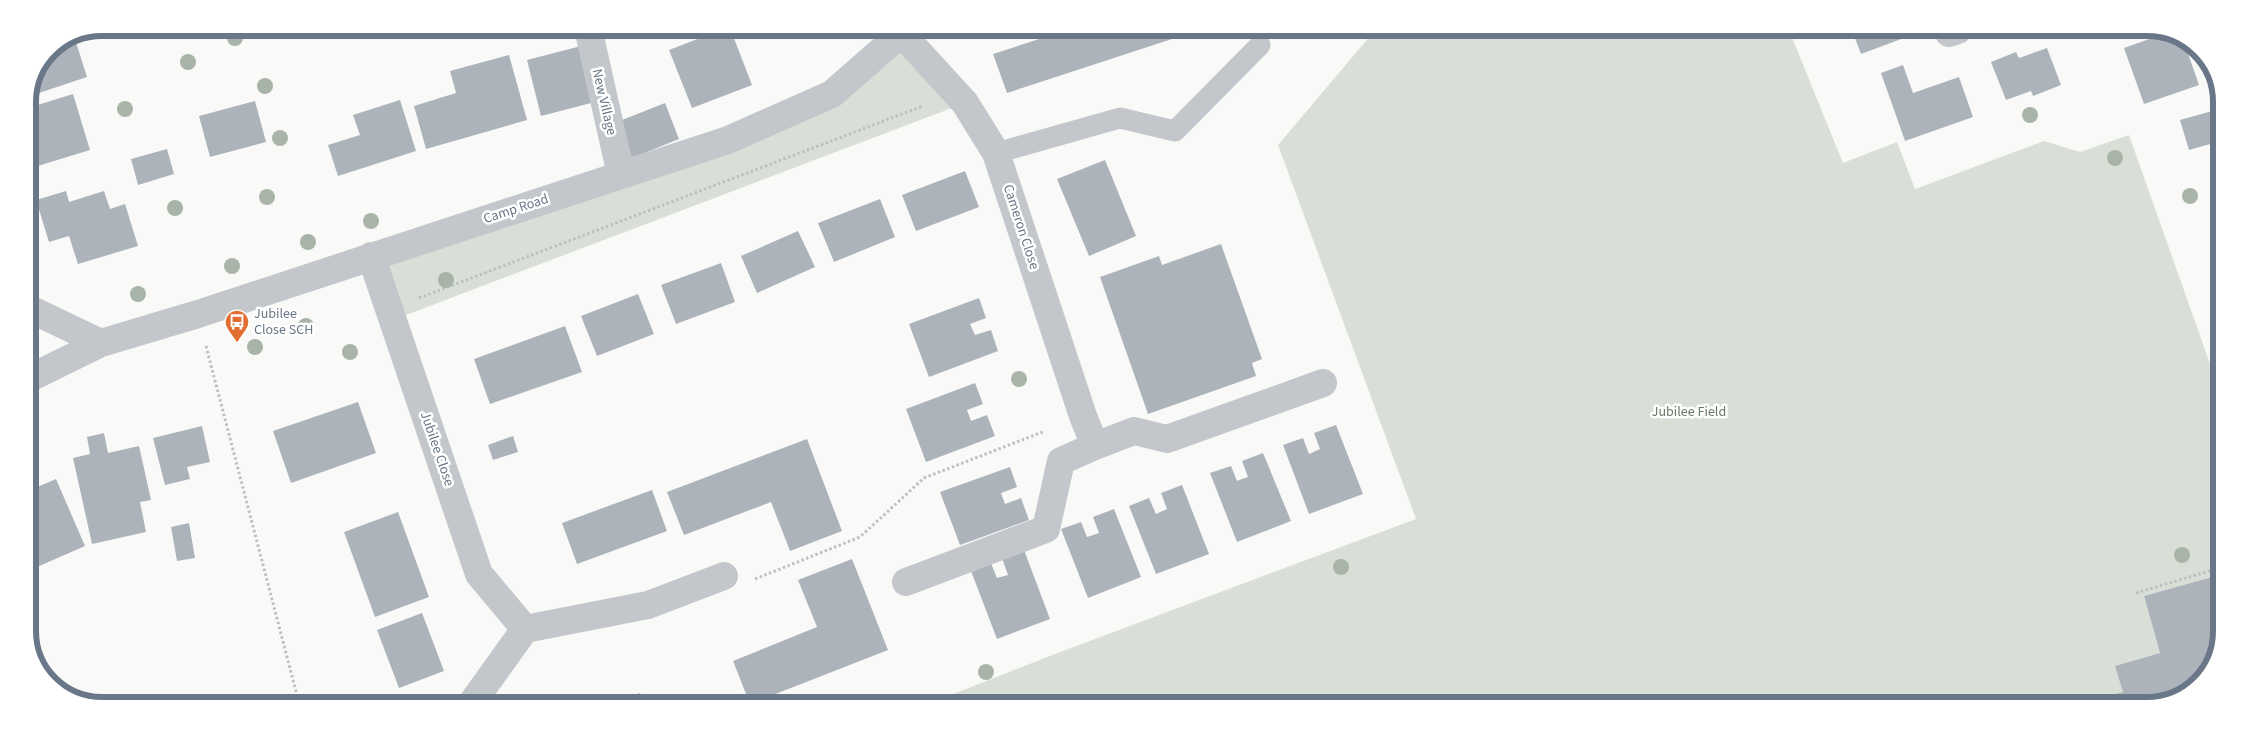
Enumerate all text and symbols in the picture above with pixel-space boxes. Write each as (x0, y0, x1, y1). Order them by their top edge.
street label: New Village (587, 67, 621, 137)
street label: Cameron Close (998, 182, 1044, 272)
street label: Camp Road (481, 189, 551, 229)
place label: Jubilee Close SCH (254, 304, 313, 340)
bus stop icon: Jubilee Close SCH (224, 309, 250, 343)
park label: Jubilee Field (1652, 402, 1726, 422)
street label: Jubilee Close (415, 409, 459, 489)

